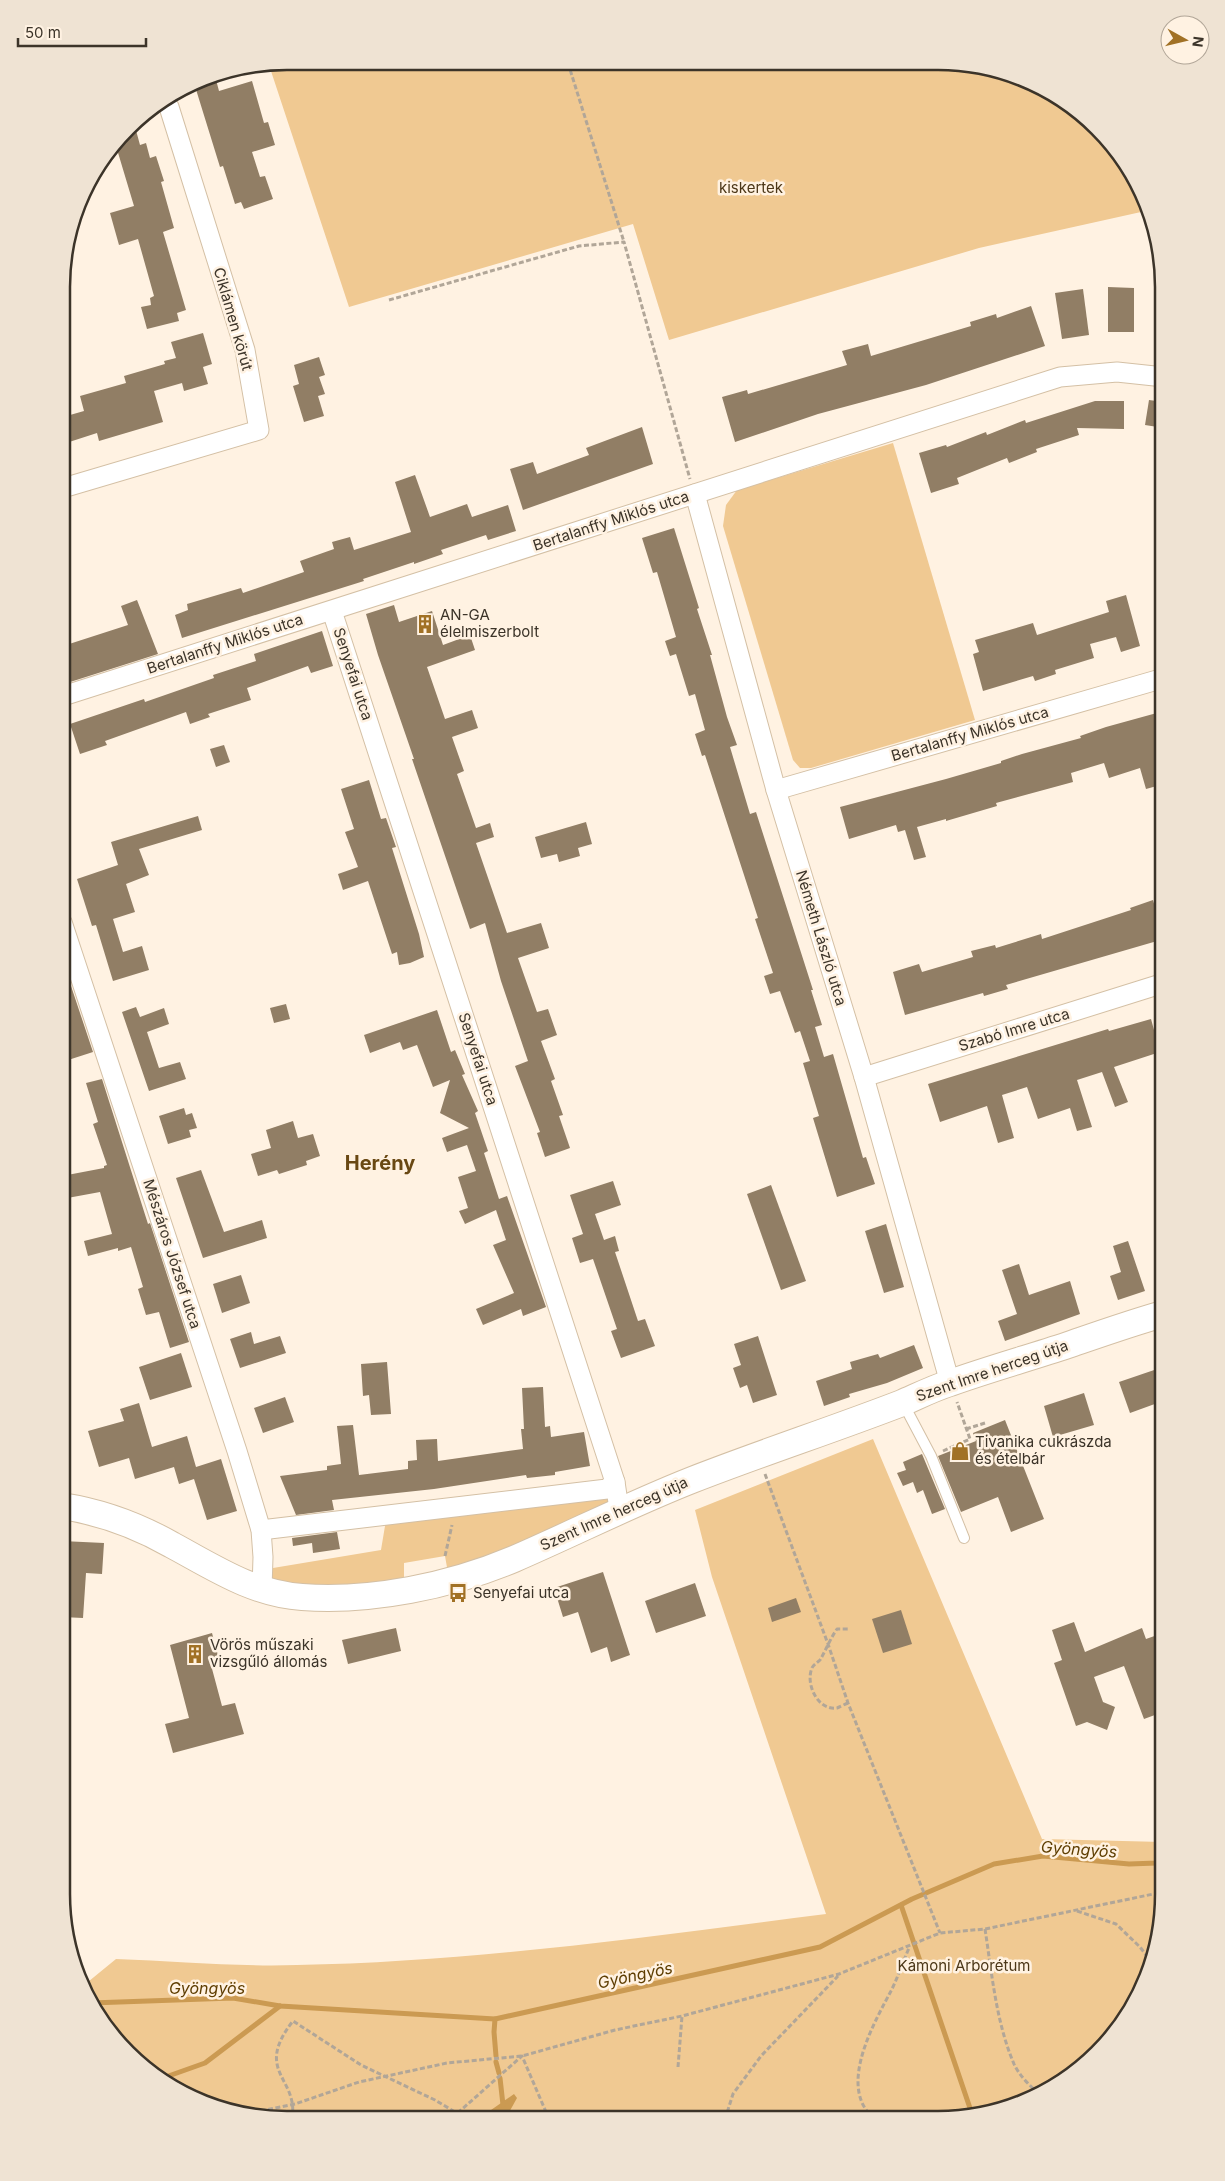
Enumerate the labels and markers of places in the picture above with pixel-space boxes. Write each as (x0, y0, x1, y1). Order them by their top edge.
place label: AN-GA élelmiszerbolt (440, 605, 539, 641)
building icon: AN-GA élelmiszerbolt (414, 613, 436, 635)
place label: Tivanika cukrászda és ételbár (975, 1432, 1112, 1468)
shop icon: Tivanika cukrászda és ételbár (949, 1440, 971, 1462)
bus stop icon: Senyefai utca (447, 1582, 469, 1604)
place label: Senyefai utca (473, 1583, 569, 1602)
place label: Vörös műszaki vizsgűló állomás (210, 1635, 327, 1671)
building icon: Vörös műszaki vizsgűló állomás (184, 1643, 206, 1665)

